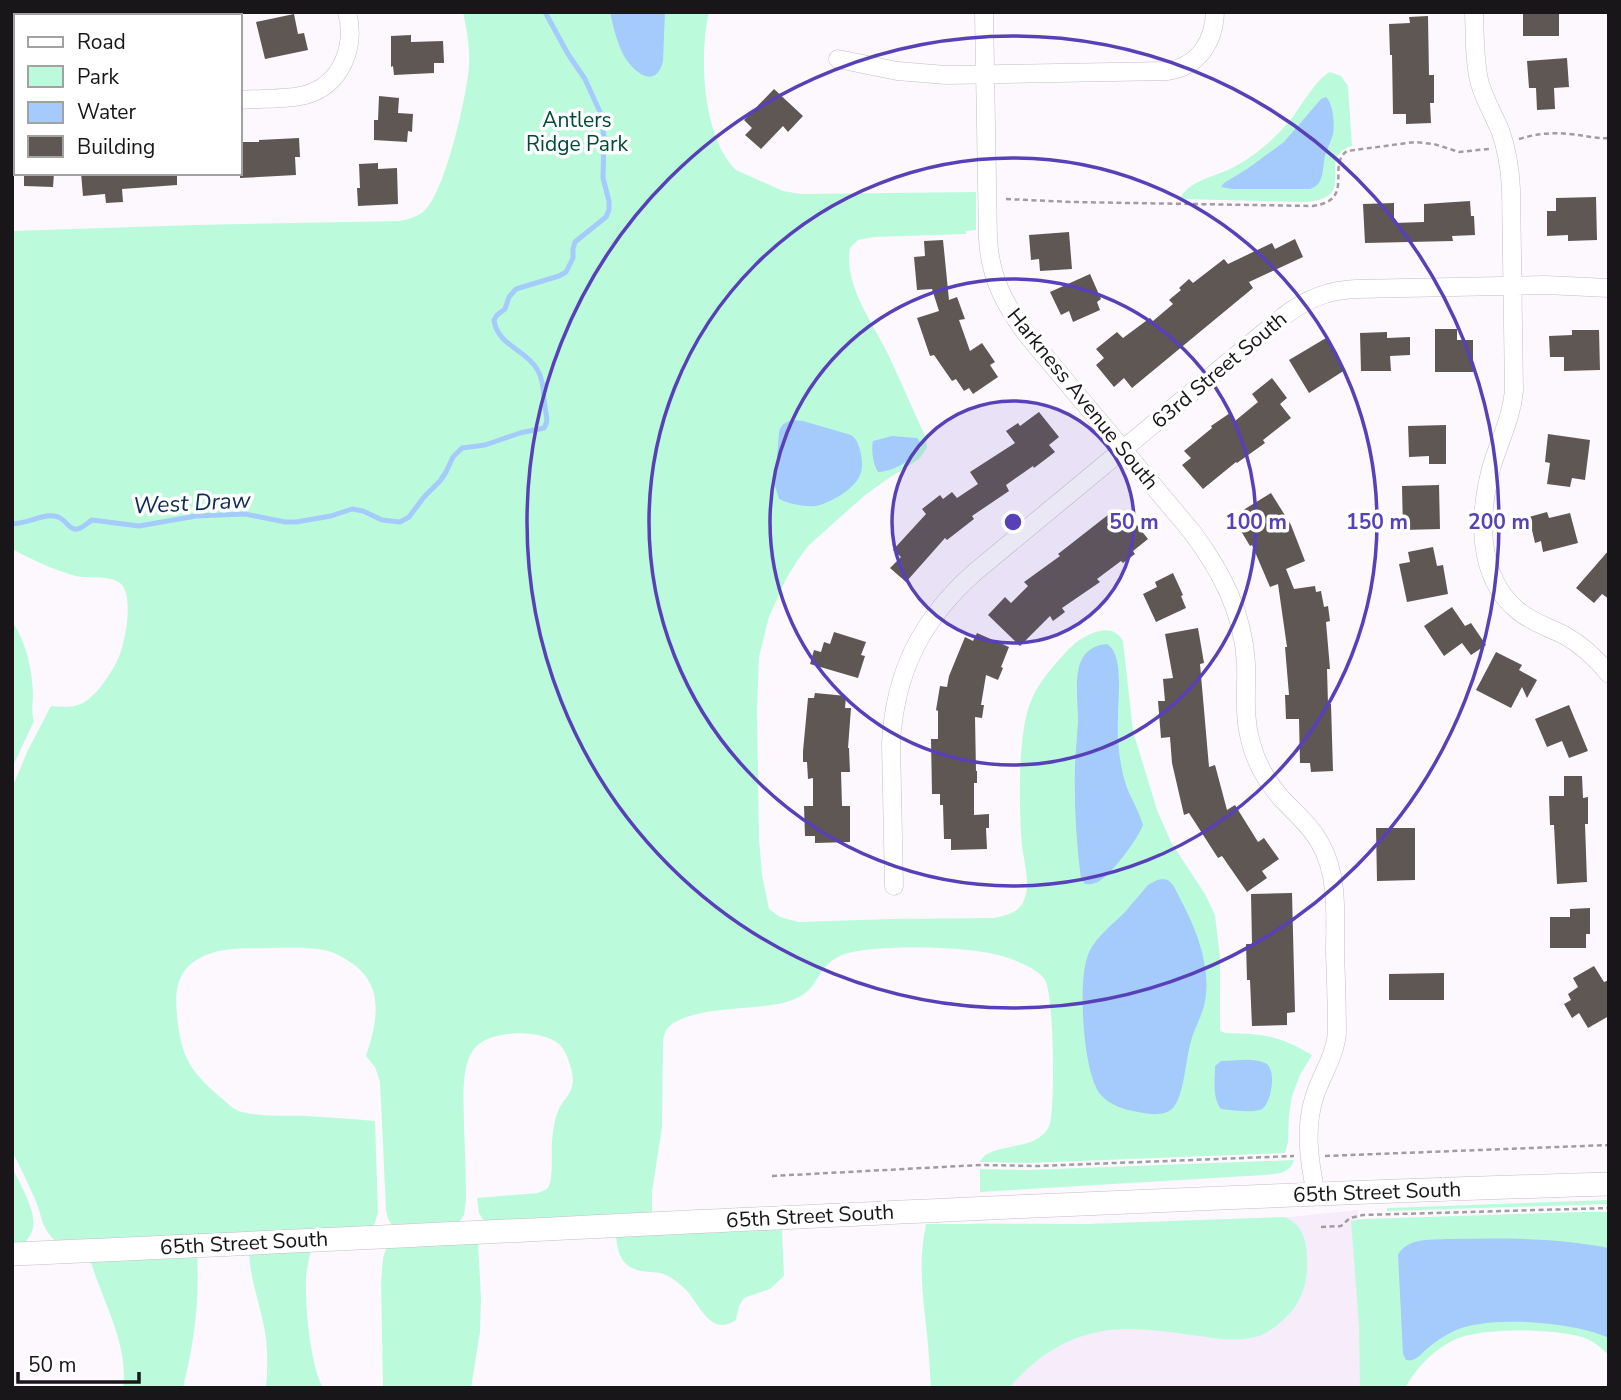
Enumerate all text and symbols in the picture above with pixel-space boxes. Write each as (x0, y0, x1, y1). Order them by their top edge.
legend (14, 14, 242, 175)
text: Road (77, 28, 126, 56)
text: Park (77, 63, 119, 91)
text: Water (77, 98, 136, 126)
park label: Antlers Ridge Park (526, 106, 628, 158)
text: Building (77, 133, 155, 161)
street label: Harkness Avenue South (1001, 302, 1165, 496)
street label: 63rd Street South (1145, 305, 1293, 435)
water label: West Draw (132, 484, 252, 522)
text: 50 m (1109, 508, 1159, 536)
text: 100 m (1225, 508, 1287, 536)
text: 150 m (1346, 508, 1408, 536)
text: 200 m (1468, 508, 1530, 536)
centre of rings (1001, 510, 1025, 534)
street label: 65th Street South (1292, 1175, 1462, 1209)
street label: 65th Street South (725, 1198, 895, 1234)
street label: 65th Street South (159, 1225, 329, 1261)
scale bar (18, 1340, 138, 1384)
text: 50 m (28, 1351, 77, 1379)

